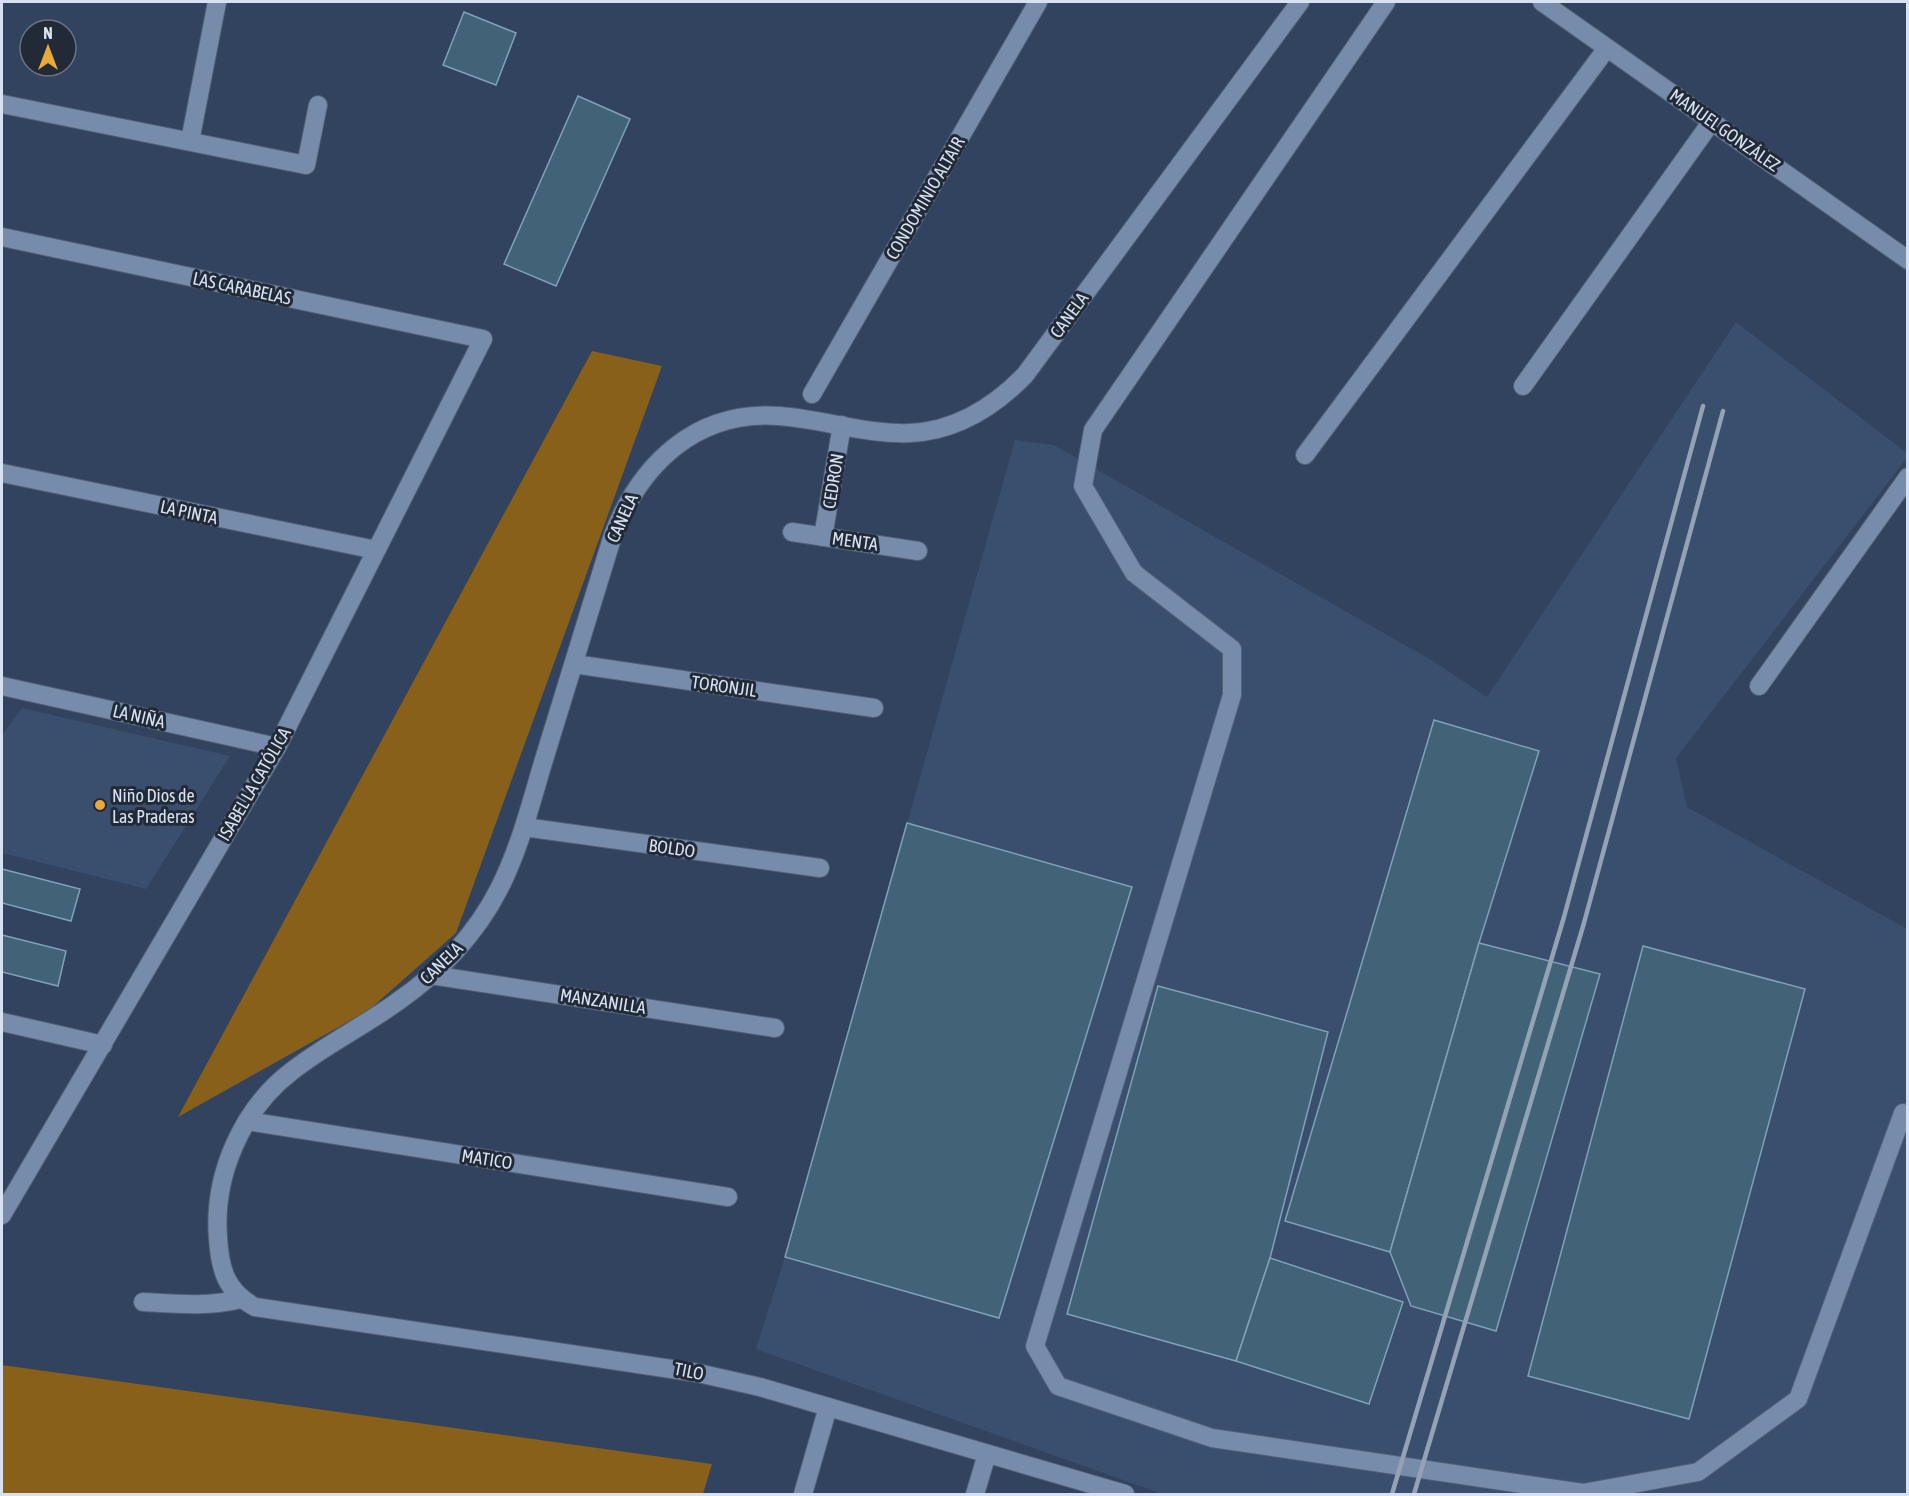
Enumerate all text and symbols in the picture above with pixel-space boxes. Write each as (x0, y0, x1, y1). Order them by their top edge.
north arrow (18, 18, 78, 78)
text: N (43, 24, 53, 42)
street label: MANUEL GONZÁLEZ (1666, 84, 1784, 176)
street label: CONDOMINIO ALTAIR (881, 133, 969, 263)
street label: LAS CARABELAS (191, 267, 294, 309)
street label: CANELA (1046, 288, 1093, 342)
street label: CEDRON (818, 452, 848, 510)
street label: CANELA (602, 490, 642, 546)
street label: LA PINTA (158, 496, 220, 528)
street label: MENTA (831, 527, 880, 555)
street label: TORONJIL (690, 671, 758, 701)
street label: LA NIÑA (111, 700, 167, 732)
street label: ISABEL LA CATÓLICA (213, 723, 295, 844)
place label: Niño Dios de Las Praderas (112, 785, 195, 827)
marker: Niño Dios de Las Praderas (93, 798, 107, 812)
street label: BOLDO (647, 834, 697, 862)
street label: CANELA (415, 938, 467, 988)
street label: MANZANILLA (559, 984, 647, 1018)
street label: MATICO (460, 1145, 514, 1173)
street label: TILO (672, 1358, 706, 1384)

